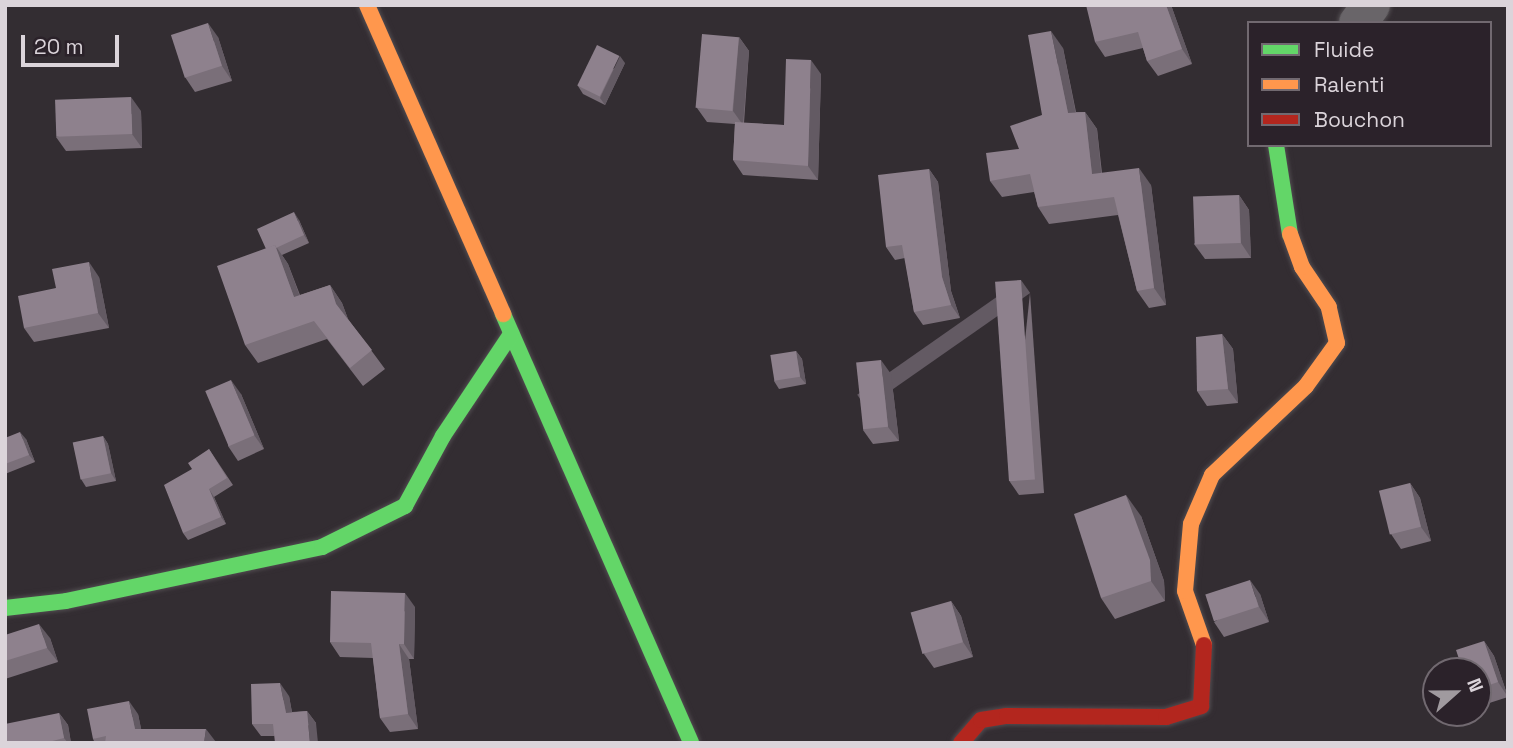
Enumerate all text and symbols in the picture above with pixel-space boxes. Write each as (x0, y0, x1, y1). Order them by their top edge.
scale bar (24, 21, 122, 65)
legend (1247, 21, 1492, 147)
text: 20 m (34, 33, 84, 60)
text: Fluide (1314, 36, 1374, 63)
text: Ralenti (1314, 71, 1384, 98)
text: Bouchon (1314, 106, 1405, 133)
north arrow (1422, 657, 1492, 727)
text: N (1461, 675, 1489, 695)

